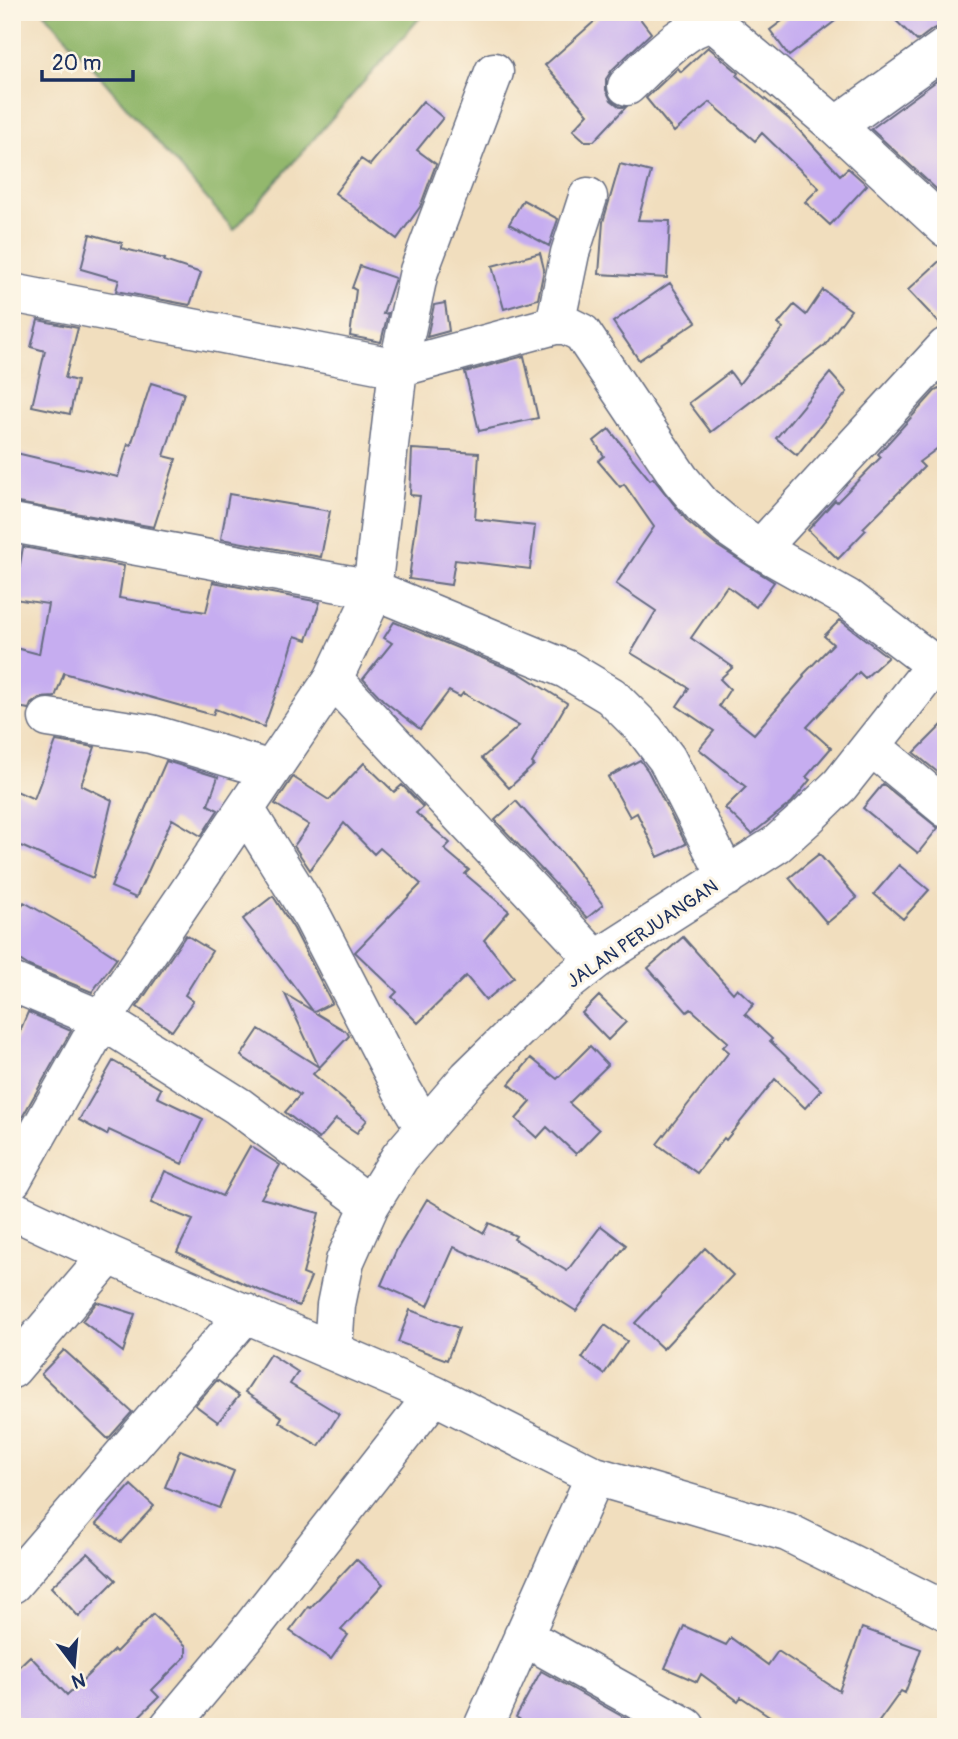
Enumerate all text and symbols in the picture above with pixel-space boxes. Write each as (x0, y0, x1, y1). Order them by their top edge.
scale bar (42, 38, 133, 82)
text: 20 m (52, 50, 101, 77)
street label: JALAN PERJUANGAN (562, 874, 723, 993)
north arrow (38, 1630, 108, 1700)
text: N (69, 1667, 88, 1694)

